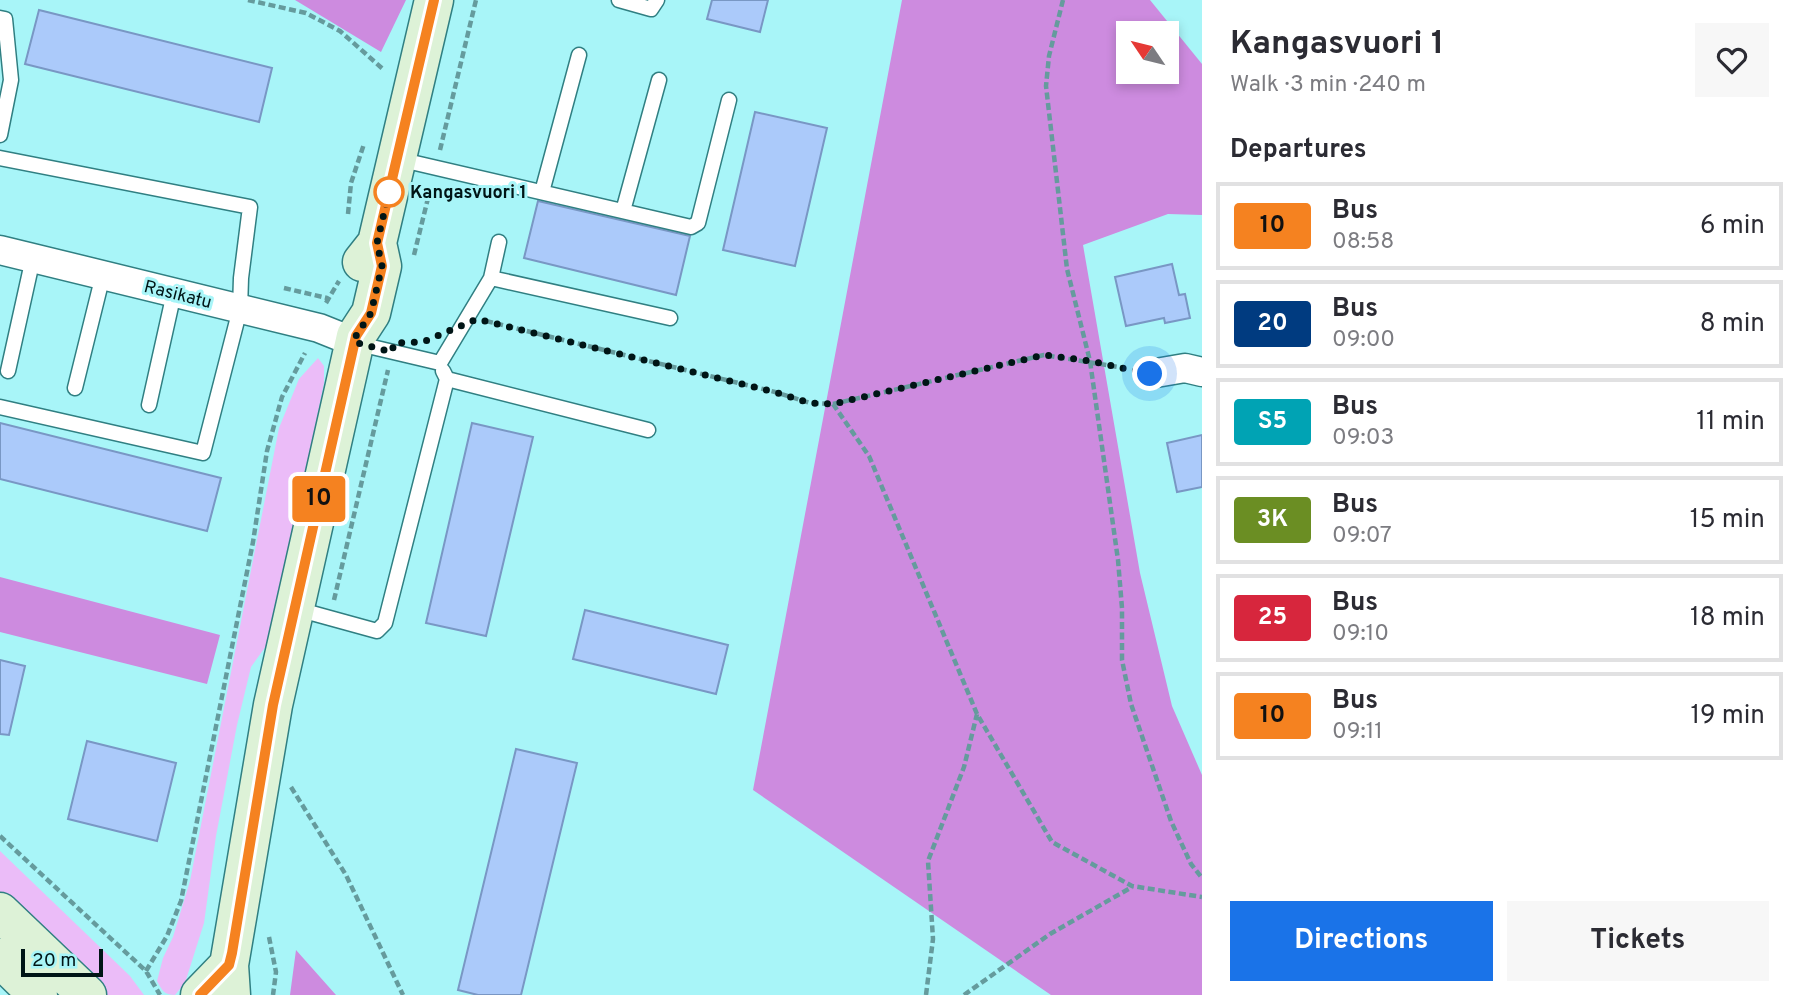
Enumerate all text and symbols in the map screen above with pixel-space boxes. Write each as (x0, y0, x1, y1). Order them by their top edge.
north arrow (1116, 21, 1180, 84)
map controls (1116, 21, 1179, 84)
button: heart (1695, 23, 1769, 97)
text: Kangasvuori 1 (1230, 24, 1444, 66)
text: Walk · 3 min · 240 m (1230, 71, 1426, 100)
text: Departures (1230, 134, 1367, 167)
marker: Kangasvuori 1 (374, 177, 404, 207)
place label: Kangasvuori 1 (410, 182, 527, 205)
text: Bus (1332, 195, 1378, 228)
text: 6 min (1700, 210, 1765, 243)
text: 10 (1260, 211, 1285, 241)
text: 08:58 (1332, 228, 1394, 257)
street label: Rasikatu (141, 276, 214, 315)
text: Bus (1332, 293, 1378, 326)
text: 8 min (1700, 308, 1765, 341)
text: 20 (1257, 309, 1288, 339)
text: 09:00 (1332, 326, 1395, 355)
your location (1132, 356, 1167, 391)
text: Bus (1332, 391, 1378, 424)
text: 11 min (1696, 406, 1765, 439)
text: S5 (1258, 407, 1287, 437)
text: 09:03 (1332, 424, 1394, 453)
line badge: 10 (288, 476, 350, 522)
text: 10 (306, 484, 332, 514)
text: Bus (1332, 489, 1378, 522)
text: 15 min (1690, 504, 1765, 537)
text: 3K (1257, 505, 1288, 535)
text: 09:07 (1332, 522, 1392, 551)
text: Bus (1332, 587, 1378, 620)
text: 18 min (1690, 602, 1765, 635)
text: 25 (1258, 603, 1287, 633)
text: 09:10 (1332, 620, 1389, 649)
text: Bus (1332, 685, 1378, 718)
text: 19 min (1690, 700, 1765, 733)
text: 10 (1260, 701, 1285, 731)
text: 09:11 (1332, 718, 1383, 747)
button: Directions (1230, 901, 1493, 981)
button: Tickets (1507, 901, 1769, 981)
scale bar (21, 946, 103, 978)
text: 20 m (32, 949, 76, 973)

